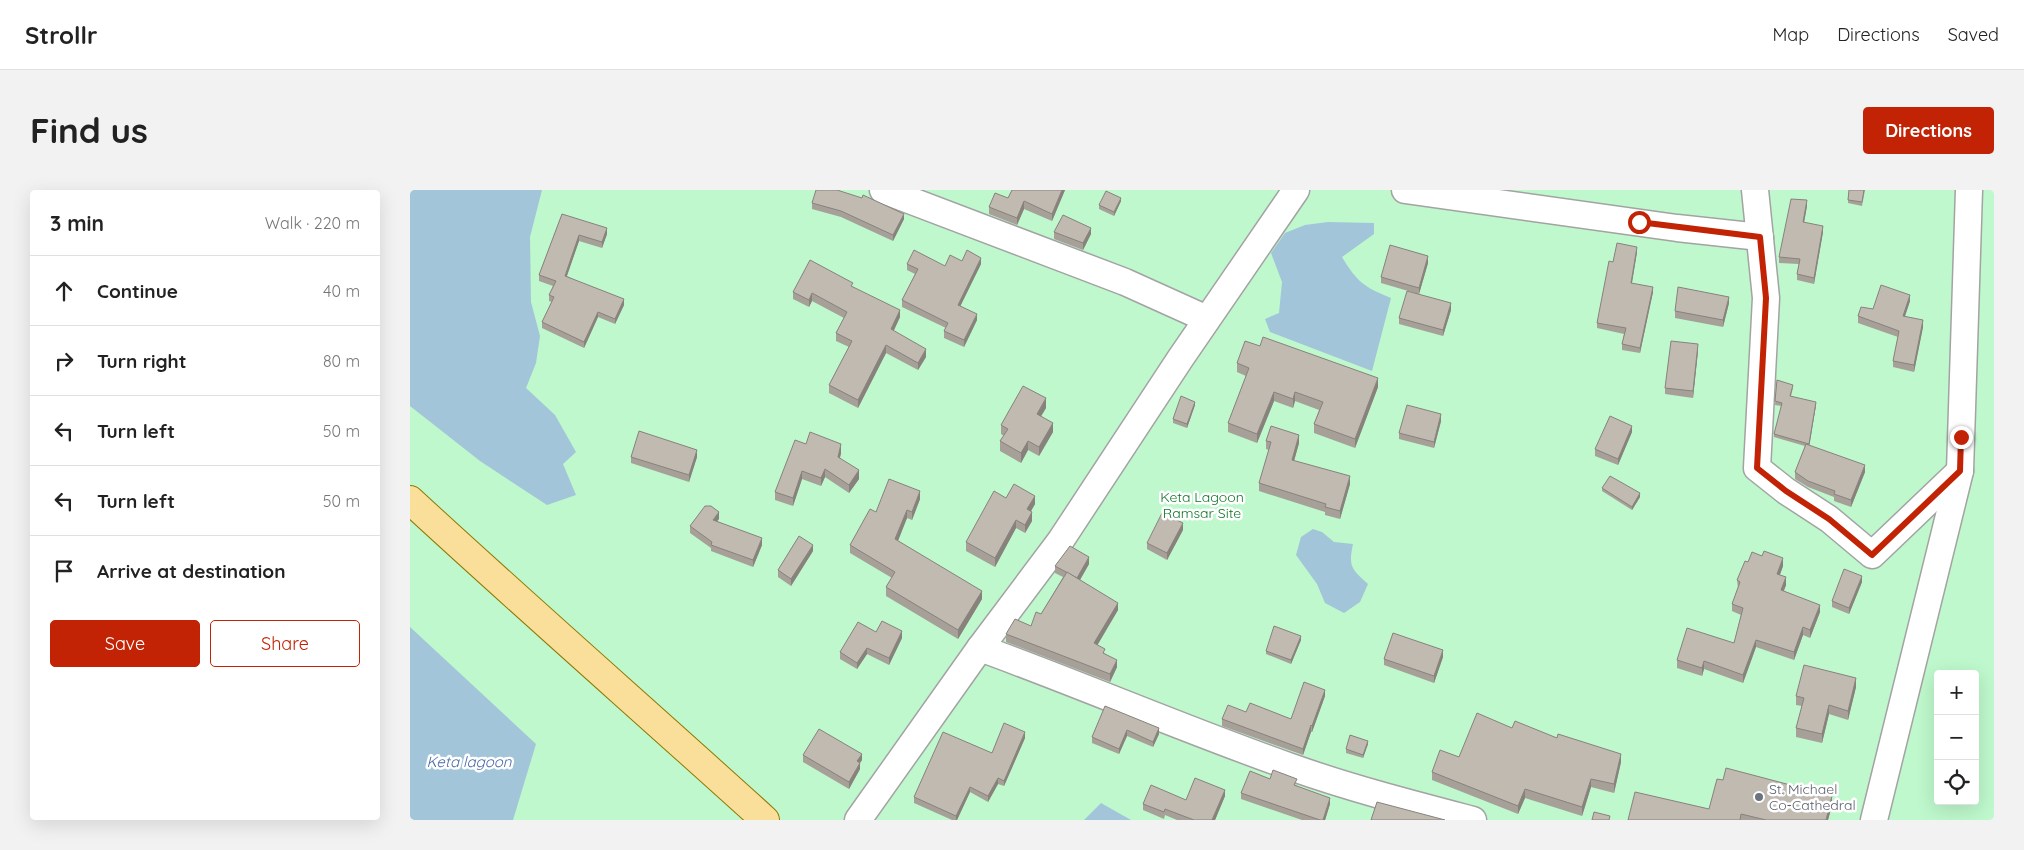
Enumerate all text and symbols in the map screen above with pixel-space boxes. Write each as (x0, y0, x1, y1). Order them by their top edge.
text: Strollr (25, 20, 97, 50)
text: Map (1772, 23, 1809, 46)
text: Directions (1837, 23, 1920, 46)
text: Saved (1948, 23, 1999, 46)
button: Directions (1863, 107, 1994, 154)
text: Find us (30, 108, 148, 152)
text: 3 min (50, 210, 104, 236)
route start (1628, 211, 1651, 234)
text: Walk · 220 m (265, 213, 360, 233)
icon: ahead (50, 277, 78, 305)
text: Continue (97, 279, 178, 303)
text: 40 m (323, 281, 360, 301)
icon: right (50, 347, 78, 375)
text: Turn right (97, 349, 186, 373)
text: 80 m (323, 351, 360, 371)
icon: left (50, 417, 78, 445)
text: Turn left (97, 419, 175, 443)
text: 50 m (323, 421, 360, 441)
route end (1950, 426, 1973, 449)
icon: left (50, 487, 78, 515)
park label: Keta Lagoon Ramsar Site (1160, 488, 1244, 522)
text: Turn left (97, 489, 175, 513)
text: 50 m (323, 491, 360, 511)
icon: arrive (50, 557, 78, 585)
text: Arrive at destination (97, 559, 286, 583)
button: Save (50, 620, 200, 667)
button: Share (210, 620, 360, 667)
map controls (1934, 670, 1979, 805)
button: + (1934, 670, 1979, 715)
button: − (1934, 715, 1979, 760)
water label: Keta lagoon (427, 752, 512, 771)
button: locate (1934, 760, 1979, 805)
place label: St. Michael Co-Cathedral (1769, 780, 1856, 814)
marker: St. Michael Co-Cathedral (1753, 791, 1765, 803)

